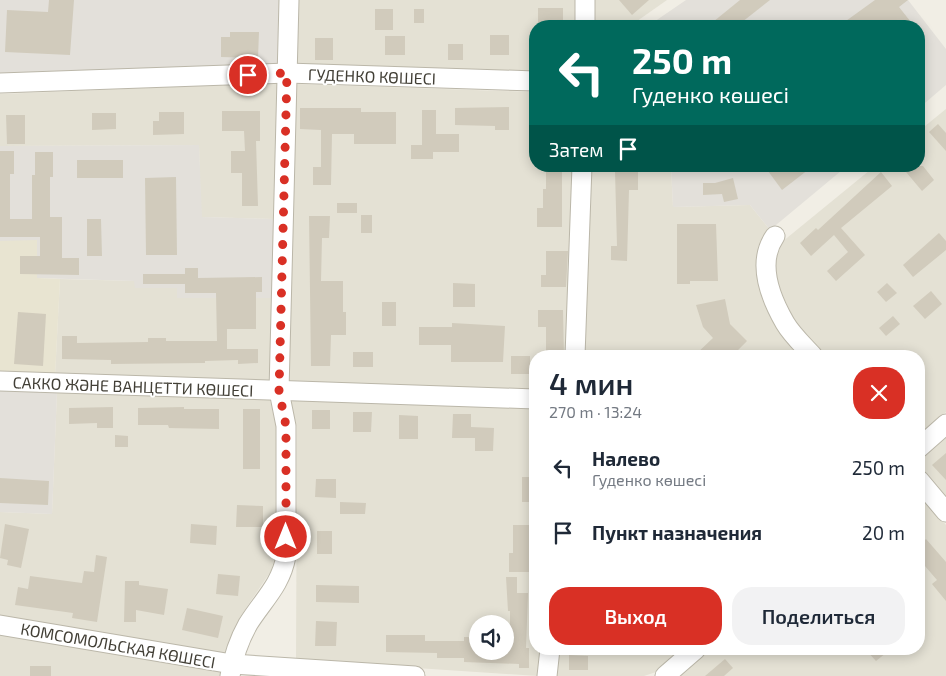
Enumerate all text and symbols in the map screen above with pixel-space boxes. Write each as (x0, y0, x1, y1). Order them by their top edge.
text: 250 m (632, 39, 732, 81)
icon: left (549, 40, 614, 105)
pin (227, 54, 269, 96)
icon: arrive (234, 61, 262, 89)
street label: ГУДЕНКО КӨШЕСІ (308, 64, 436, 88)
text: Гуденко көшесі (632, 81, 789, 107)
icon: arrive (614, 135, 642, 163)
text: Затем (549, 138, 604, 161)
text: 4 мин (549, 365, 633, 401)
button: close (853, 367, 905, 419)
street label: САККО ЖӘНЕ ВАНЦЕТТИ КӨШЕСІ (12, 372, 254, 400)
text: 270 m · 13:24 (549, 402, 642, 421)
text: Налево (592, 447, 660, 470)
icon: left (549, 454, 577, 482)
text: 250 m (852, 456, 905, 479)
text: Гуденко көшесі (592, 470, 706, 489)
position arrow (259, 510, 311, 562)
icon: arrive (549, 519, 577, 547)
text: Пункт назначения (592, 521, 762, 544)
text: 20 m (862, 521, 905, 544)
button: Выход (549, 587, 722, 645)
button: Поделиться (732, 587, 905, 645)
map controls (469, 615, 514, 660)
button: sound (469, 615, 514, 660)
street label: КОМСОМОЛЬСКАЯ КӨШЕСІ (19, 619, 217, 671)

